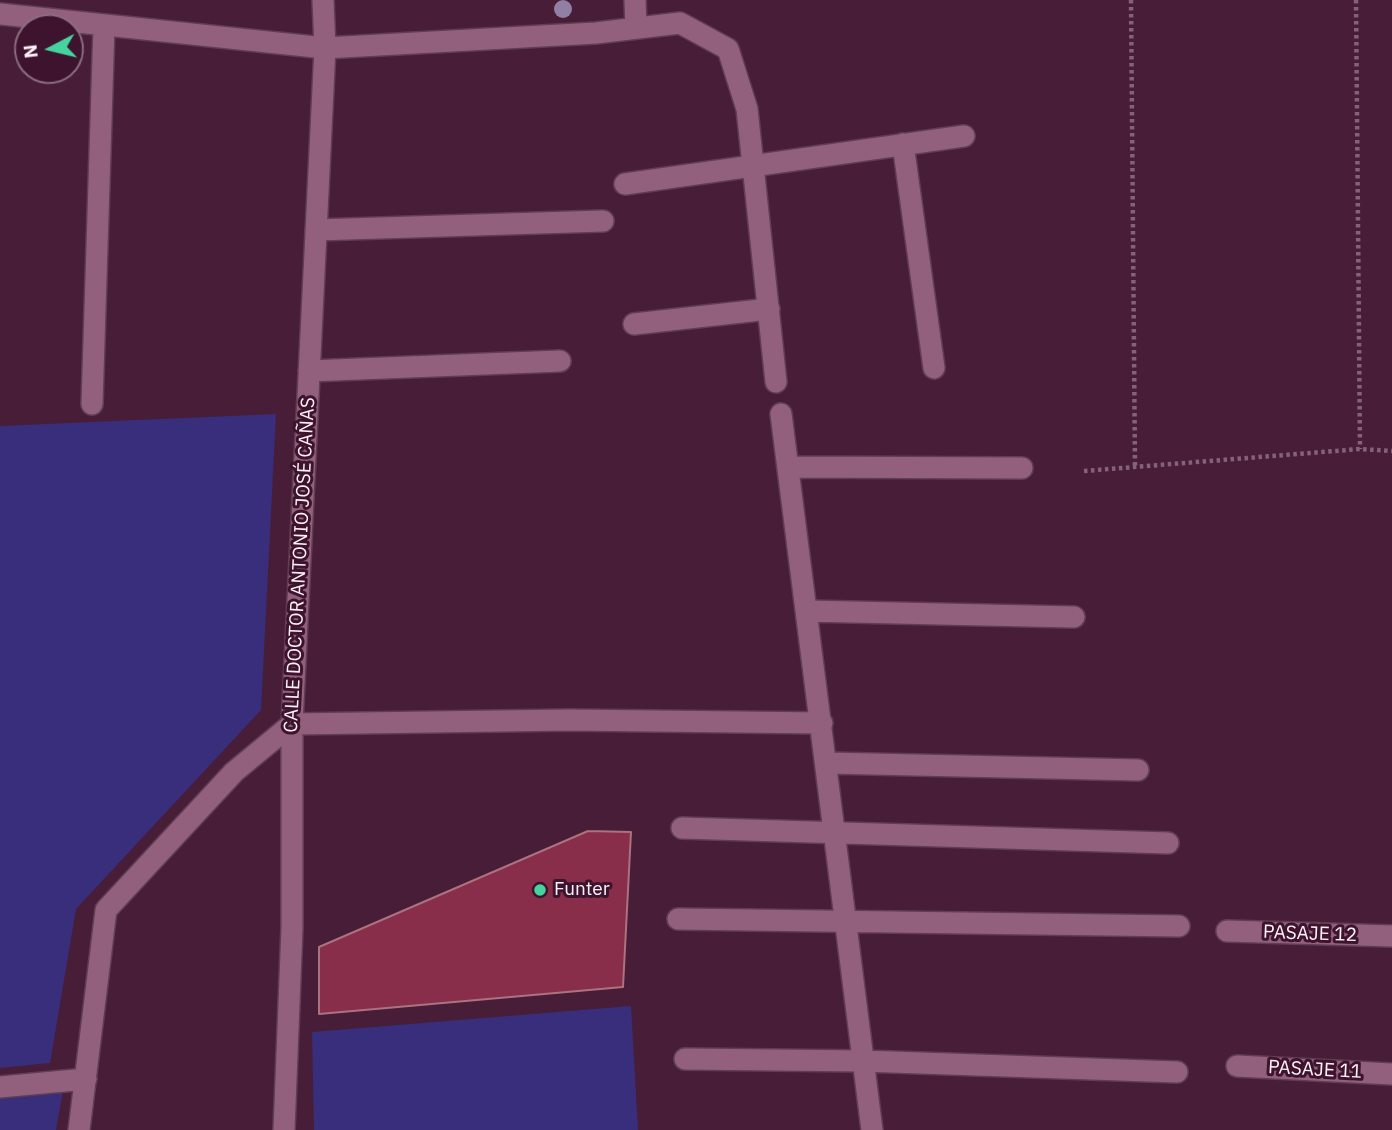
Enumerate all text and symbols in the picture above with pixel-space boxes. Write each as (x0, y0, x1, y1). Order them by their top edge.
north arrow (14, 14, 84, 84)
text: N (17, 43, 43, 60)
street label: CALLE DOCTOR ANTONIO JOSÉ CAÑAS (280, 397, 320, 733)
place label: Funter (554, 879, 610, 901)
marker: Funter (532, 882, 548, 898)
street label: PASAJE 12 (1263, 921, 1357, 947)
street label: PASAJE 11 (1267, 1056, 1363, 1084)

